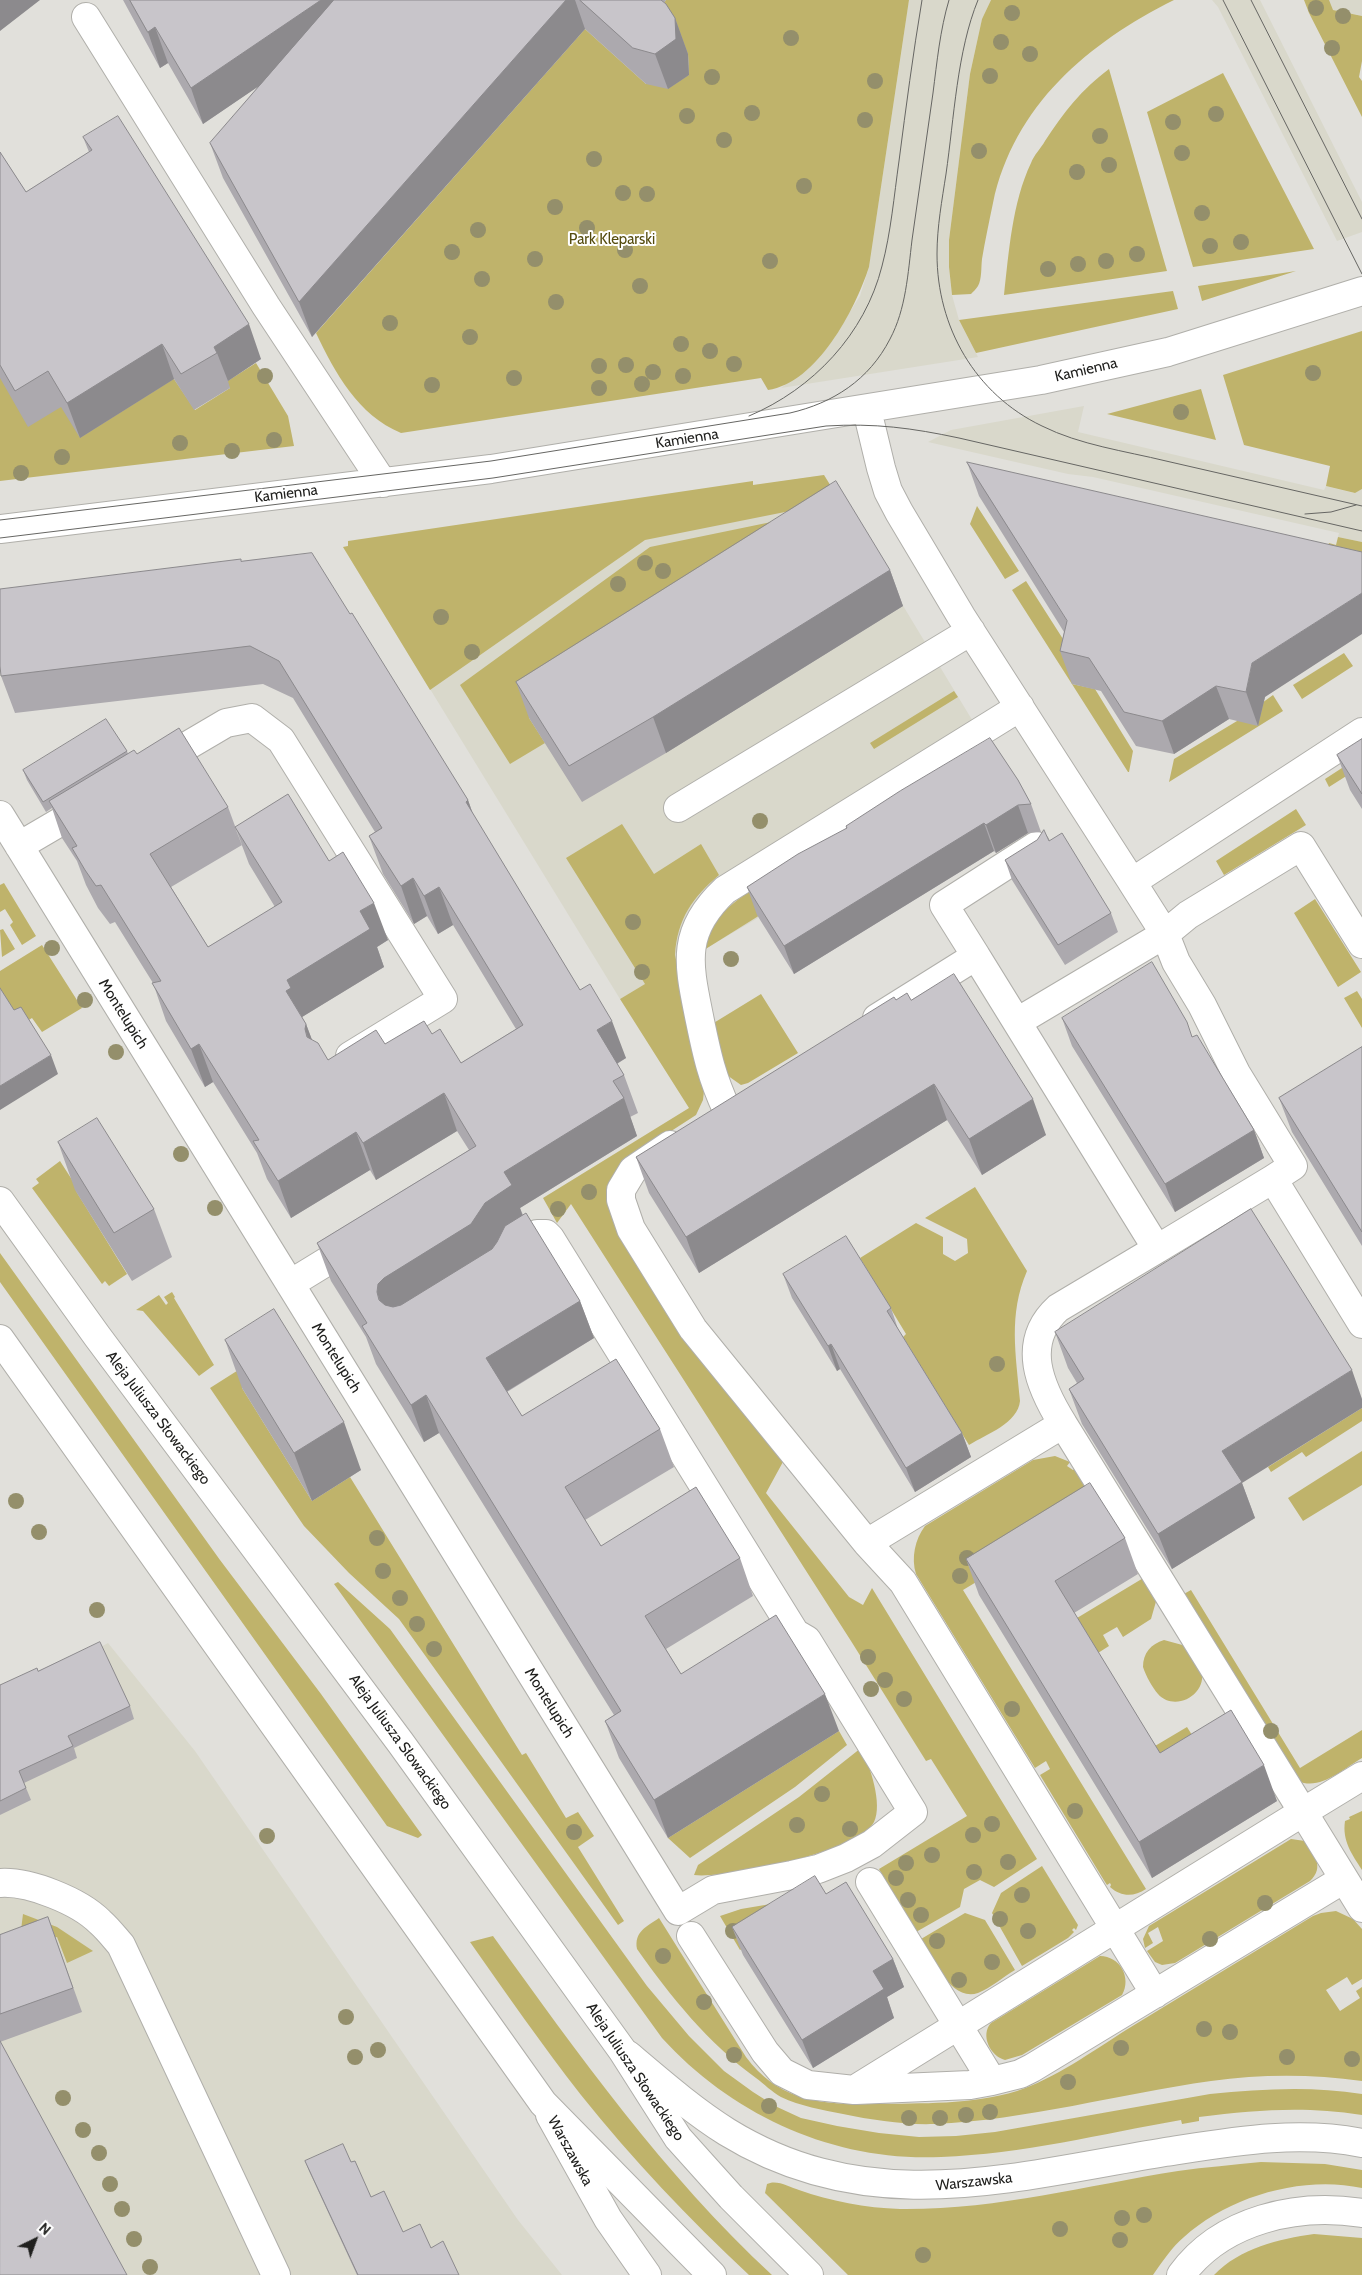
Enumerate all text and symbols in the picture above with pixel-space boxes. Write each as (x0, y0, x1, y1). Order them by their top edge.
park label: Park Kleparski (569, 231, 655, 249)
street label: Kamienna (1053, 354, 1119, 386)
street label: Kamienna (654, 425, 720, 453)
street label: Kamienna (253, 481, 319, 507)
street label: Montelupich (94, 976, 152, 1052)
street label: Montelupich (307, 1320, 365, 1396)
street label: Aleja Juliusza Słowackiego (102, 1348, 214, 1488)
street label: Montelupich (520, 1665, 578, 1741)
street label: Aleja Juliusza Słowackiego (345, 1671, 455, 1813)
street label: Aleja Juliusza Słowackiego (582, 2000, 688, 2144)
street label: Warszawska (544, 2113, 596, 2189)
street label: Warszawska (935, 2169, 1013, 2195)
north arrow (10, 2215, 60, 2265)
text: N (35, 2219, 55, 2239)

